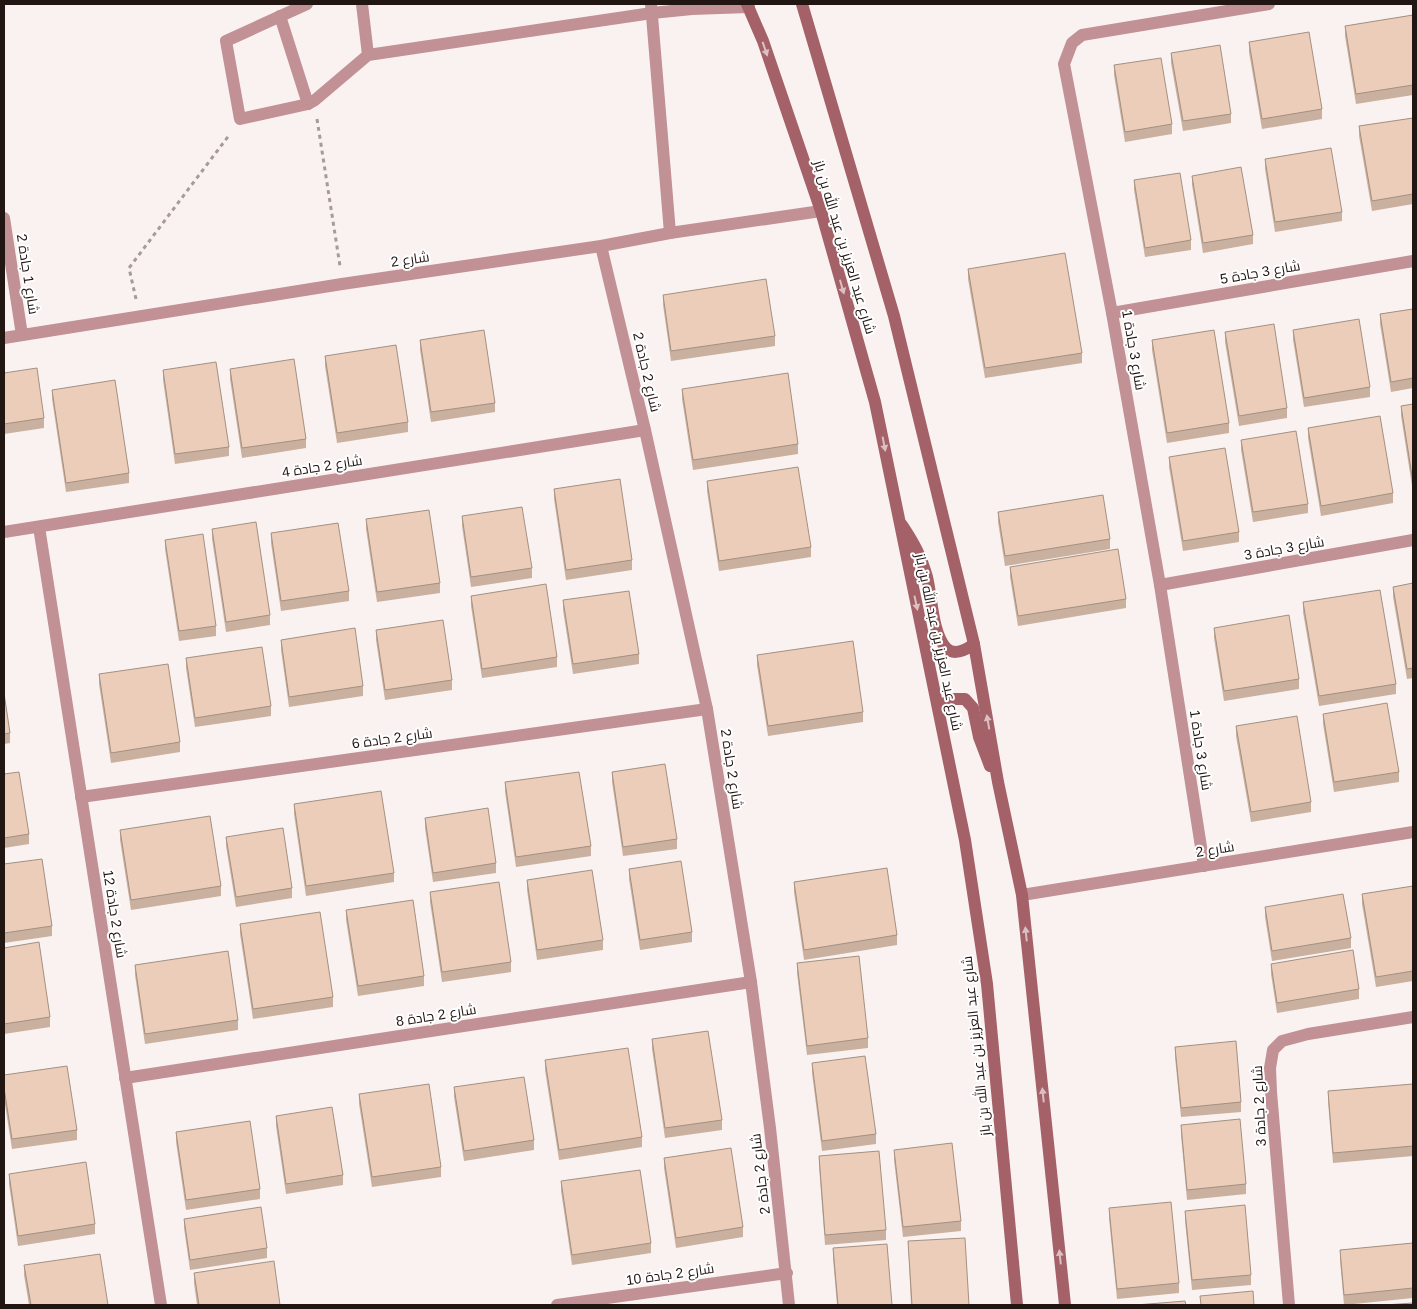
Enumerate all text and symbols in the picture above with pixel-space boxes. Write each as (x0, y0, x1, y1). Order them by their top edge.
one-way arrow (762, 42, 770, 57)
street label: شارع عبد العزيز بن عبد الله بن باز (810, 157, 880, 336)
street label: شارع 1 جادة 2 (13, 233, 42, 316)
street label: شارع 2 (390, 248, 430, 271)
street label: شارع 3 جادة 5 (1219, 257, 1302, 288)
one-way arrow (839, 279, 847, 294)
street label: شارع 3 جادة 1 (1118, 309, 1149, 392)
street label: شارع 2 جادة 2 (629, 331, 664, 414)
one-way arrow (880, 436, 888, 452)
street label: شارع 2 جادة 4 (281, 452, 364, 481)
street label: شارع 3 جادة 3 (1243, 533, 1326, 564)
street label: شارع عبد العزيز بن عبد الله بن باز (911, 551, 967, 732)
one-way arrow (912, 596, 920, 612)
street label: شارع 3 جادة 1 (1186, 709, 1215, 792)
one-way arrow (983, 714, 991, 730)
street label: شارع 2 جادة 6 (351, 724, 433, 753)
street label: شارع 2 جادة 2 (717, 728, 746, 811)
street label: شارع 2 (1195, 838, 1236, 861)
street label: شارع 2 جادة 12 (99, 869, 130, 959)
one-way arrow (1022, 925, 1030, 941)
street label: شارع عبد العزيز بن عبد الله بن باز (958, 955, 995, 1138)
street label: شارع 2 جادة 8 (395, 1001, 478, 1030)
street label: شارع 2 جادة 3 (1249, 1065, 1270, 1147)
one-way arrow (1039, 1087, 1047, 1103)
street label: شارع 2 جادة 2 (747, 1133, 774, 1215)
one-way arrow (1056, 1248, 1064, 1264)
street label: شارع 2 جادة 10 (625, 1260, 715, 1289)

